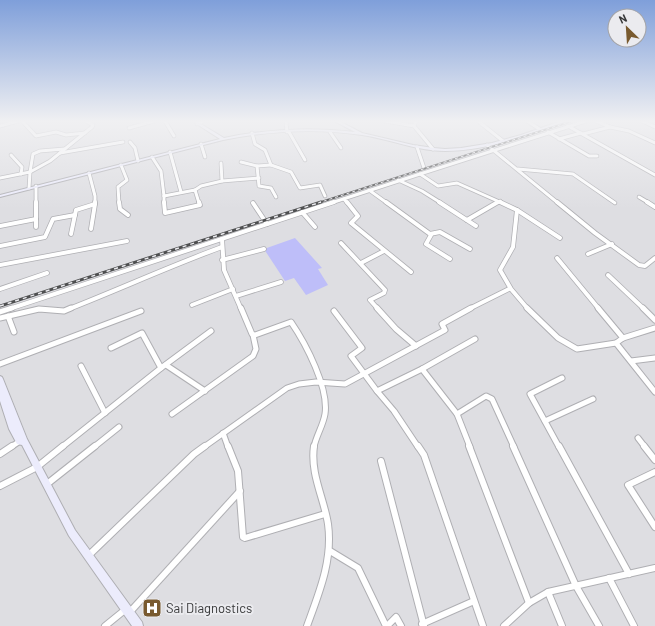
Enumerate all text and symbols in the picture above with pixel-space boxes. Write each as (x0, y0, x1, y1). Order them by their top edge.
north arrow (607, 8, 647, 48)
text: N (616, 11, 629, 26)
hospital icon: Sai Diagnostics (141, 597, 163, 619)
place label: Sai Diagnostics (166, 600, 252, 616)

